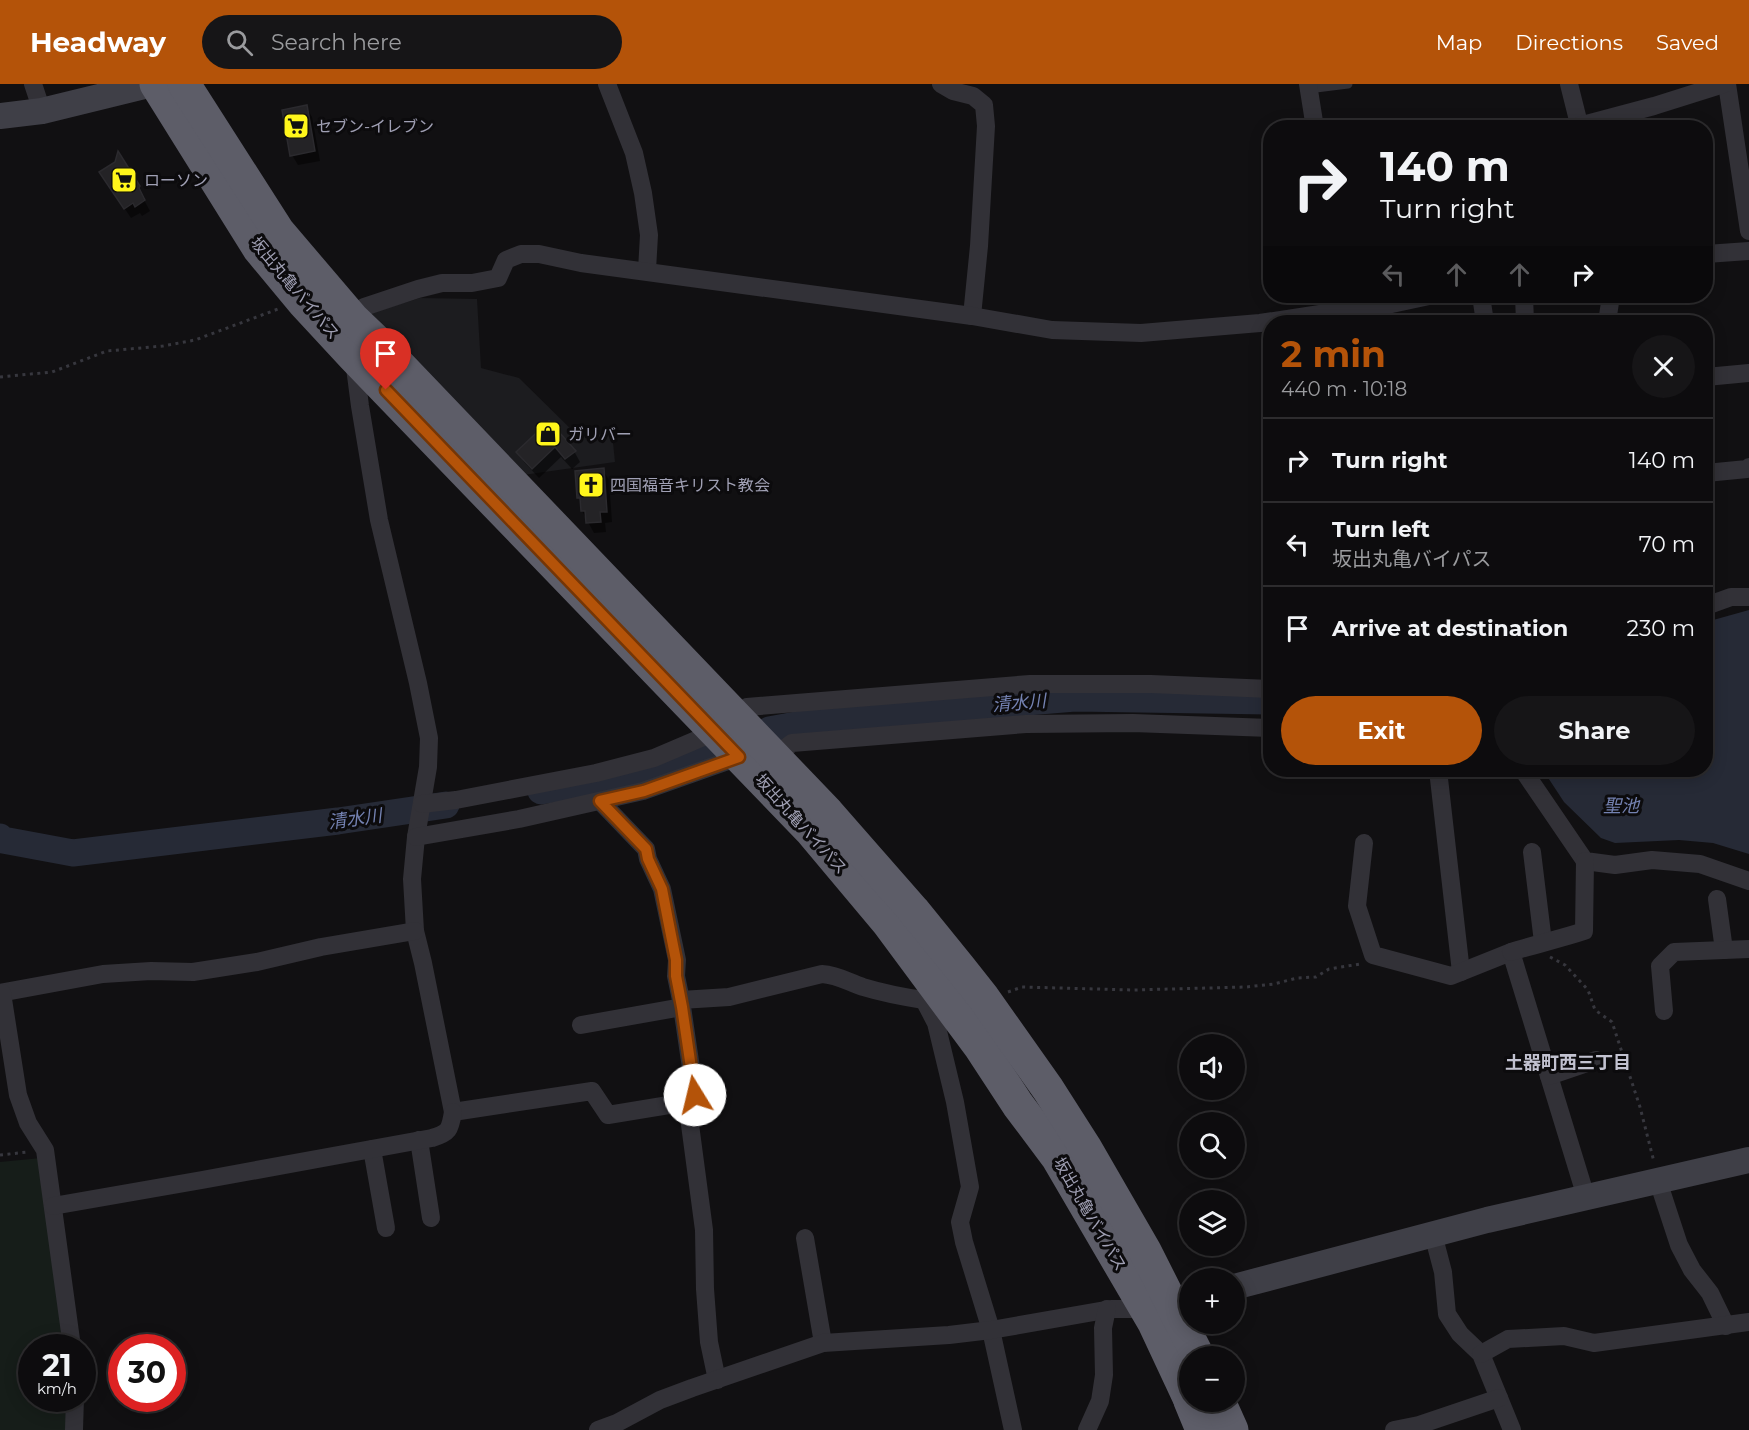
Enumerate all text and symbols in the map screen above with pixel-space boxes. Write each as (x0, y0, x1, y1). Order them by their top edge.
search box (202, 15, 622, 69)
text: Headway (30, 25, 166, 59)
icon: search (223, 26, 256, 59)
text: Search here (271, 29, 402, 56)
text: Map (1436, 30, 1482, 55)
text: Directions (1515, 30, 1623, 55)
text: Saved (1656, 30, 1719, 55)
supermarket icon: セブン-イレブン (281, 111, 311, 141)
place label: セブン-イレブン (316, 117, 434, 136)
text: 140 m (1380, 140, 1510, 192)
icon: right (1281, 144, 1359, 222)
supermarket icon: ローソン (109, 165, 139, 195)
place label: ローソン (144, 171, 208, 190)
text: Turn right (1380, 192, 1515, 225)
street label: 坂出丸亀バイパス (247, 233, 343, 343)
icon: left (1377, 258, 1410, 291)
icon: ahead (1440, 258, 1473, 291)
icon: ahead (1503, 258, 1536, 291)
icon: right (1566, 258, 1599, 291)
pin (360, 328, 411, 390)
text: 2 min (1281, 332, 1386, 376)
button: close (1632, 335, 1695, 398)
icon: arrive (369, 337, 402, 370)
text: 440 m · 10:18 (1281, 377, 1407, 401)
shop icon: ガリバー (533, 419, 563, 449)
place label: ガリバー (568, 425, 632, 444)
icon: right (1281, 444, 1314, 477)
text: Turn right (1332, 447, 1447, 474)
text: 140 m (1629, 447, 1695, 474)
church icon: 四国福音キリスト教会 (576, 470, 606, 500)
place label: 四国福音キリスト教会 (610, 476, 770, 495)
text: Turn left (1332, 516, 1430, 543)
icon: left (1281, 528, 1314, 561)
text: 70 m (1639, 531, 1695, 558)
text: 坂出丸亀バイパス (1332, 547, 1492, 571)
icon: arrive (1281, 612, 1314, 645)
text: Arrive at destination (1332, 615, 1568, 642)
text: 230 m (1626, 615, 1695, 642)
water label: 清水川 (991, 690, 1049, 716)
button: Exit (1281, 696, 1482, 765)
button: Share (1494, 696, 1695, 765)
street label: 坂出丸亀バイパス (751, 770, 851, 878)
water label: 聖池 (1603, 795, 1641, 817)
water label: 清水川 (327, 804, 385, 834)
map controls (1179, 1034, 1245, 1412)
button: sound (1179, 1034, 1245, 1100)
district label: 土器町西三丁目 (1505, 1052, 1631, 1074)
position arrow (663, 1063, 727, 1127)
button: search (1179, 1112, 1245, 1178)
street label: 坂出丸亀バイパス (1050, 1154, 1130, 1274)
button: layers (1179, 1190, 1245, 1256)
button: + (1179, 1268, 1245, 1334)
speed limit sign: 30 (108, 1334, 186, 1412)
button: − (1179, 1346, 1245, 1412)
text: 21 (42, 1347, 72, 1384)
text: km/h (37, 1379, 77, 1398)

